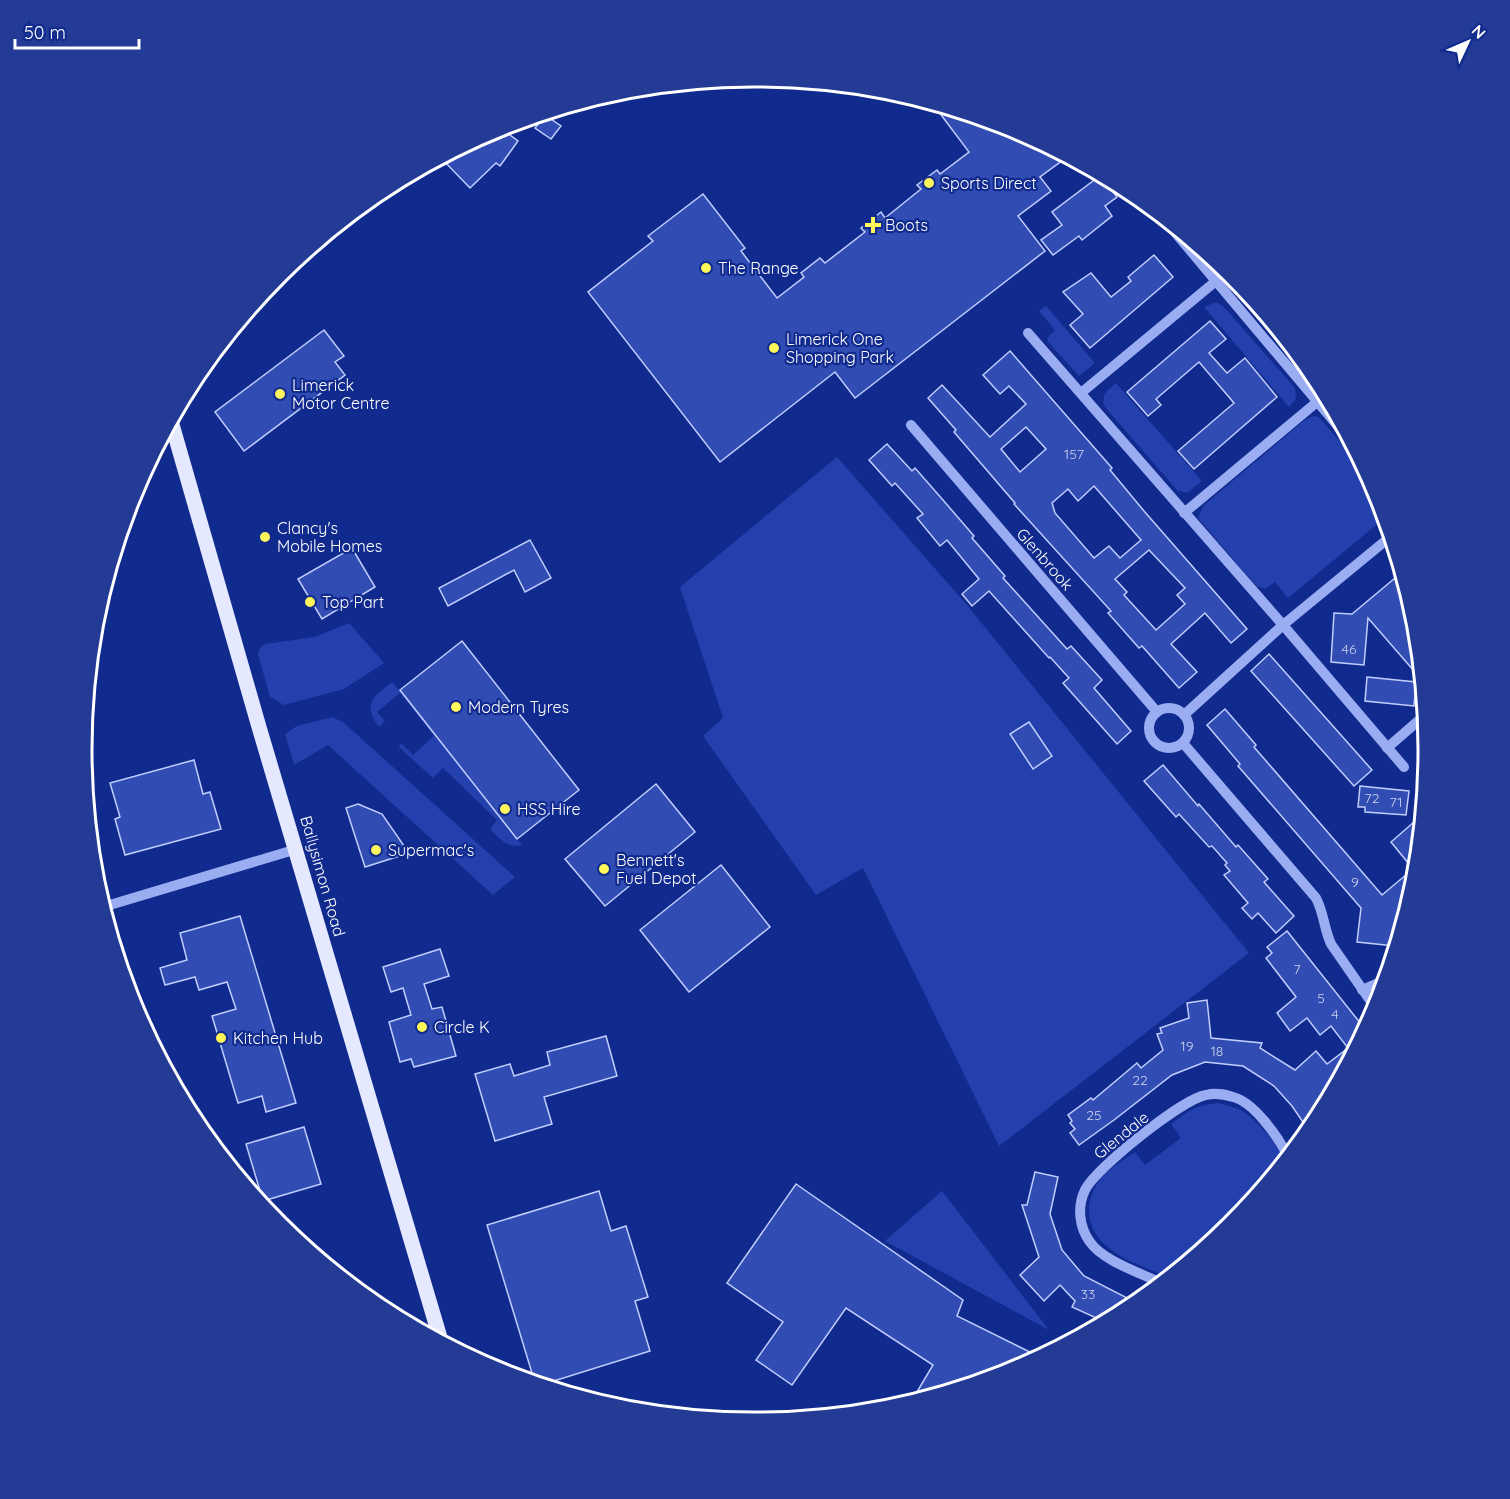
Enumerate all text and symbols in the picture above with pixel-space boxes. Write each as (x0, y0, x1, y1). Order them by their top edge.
scale bar (15, 12, 140, 50)
north arrow (1438, 12, 1498, 72)
text: N (1468, 20, 1490, 43)
text: 50 m (24, 21, 66, 44)
place label: Sports Direct (941, 173, 1037, 193)
marker: Sports Direct (922, 176, 936, 190)
place label: Boots (885, 215, 928, 235)
marker: Boots (866, 218, 880, 232)
place label: The Range (718, 258, 799, 278)
marker: The Range (699, 261, 713, 275)
place label: Limerick One Shopping Park (786, 329, 894, 367)
marker: Limerick One Shopping Park (767, 341, 781, 355)
place label: Limerick Motor Centre (292, 375, 389, 413)
marker: Limerick Motor Centre (273, 387, 287, 401)
house number: 157 (1064, 445, 1084, 463)
place label: Clancy's Mobile Homes (277, 518, 382, 556)
street label: Glenbrook (1012, 524, 1078, 594)
marker: Clancy's Mobile Homes (258, 530, 272, 544)
place label: Top Part (322, 592, 384, 612)
marker: Top Part (303, 595, 317, 609)
house number: 46 (1342, 640, 1357, 658)
place label: Modern Tyres (468, 697, 569, 717)
marker: Modern Tyres (449, 700, 463, 714)
house number: 72 (1365, 789, 1380, 807)
house number: 71 (1389, 793, 1403, 811)
place label: HSS Hire (517, 799, 581, 819)
marker: HSS Hire (498, 802, 512, 816)
street label: Ballysimon Road (296, 813, 350, 939)
place label: Supermac's (388, 840, 474, 860)
marker: Supermac's (369, 843, 383, 857)
place label: Bennett's Fuel Depot (616, 850, 696, 888)
marker: Bennett's Fuel Depot (597, 862, 611, 876)
house number: 9 (1351, 873, 1359, 891)
house number: 7 (1293, 960, 1301, 978)
house number: 5 (1317, 989, 1325, 1007)
house number: 4 (1331, 1005, 1339, 1023)
place label: Circle K (434, 1017, 490, 1037)
marker: Circle K (415, 1020, 429, 1034)
place label: Kitchen Hub (233, 1028, 323, 1048)
marker: Kitchen Hub (214, 1031, 228, 1045)
house number: 19 (1181, 1037, 1194, 1055)
house number: 18 (1211, 1042, 1223, 1060)
house number: 22 (1132, 1071, 1148, 1089)
house number: 25 (1086, 1106, 1102, 1124)
street label: Glendale (1089, 1107, 1153, 1163)
house number: 33 (1081, 1285, 1095, 1303)

